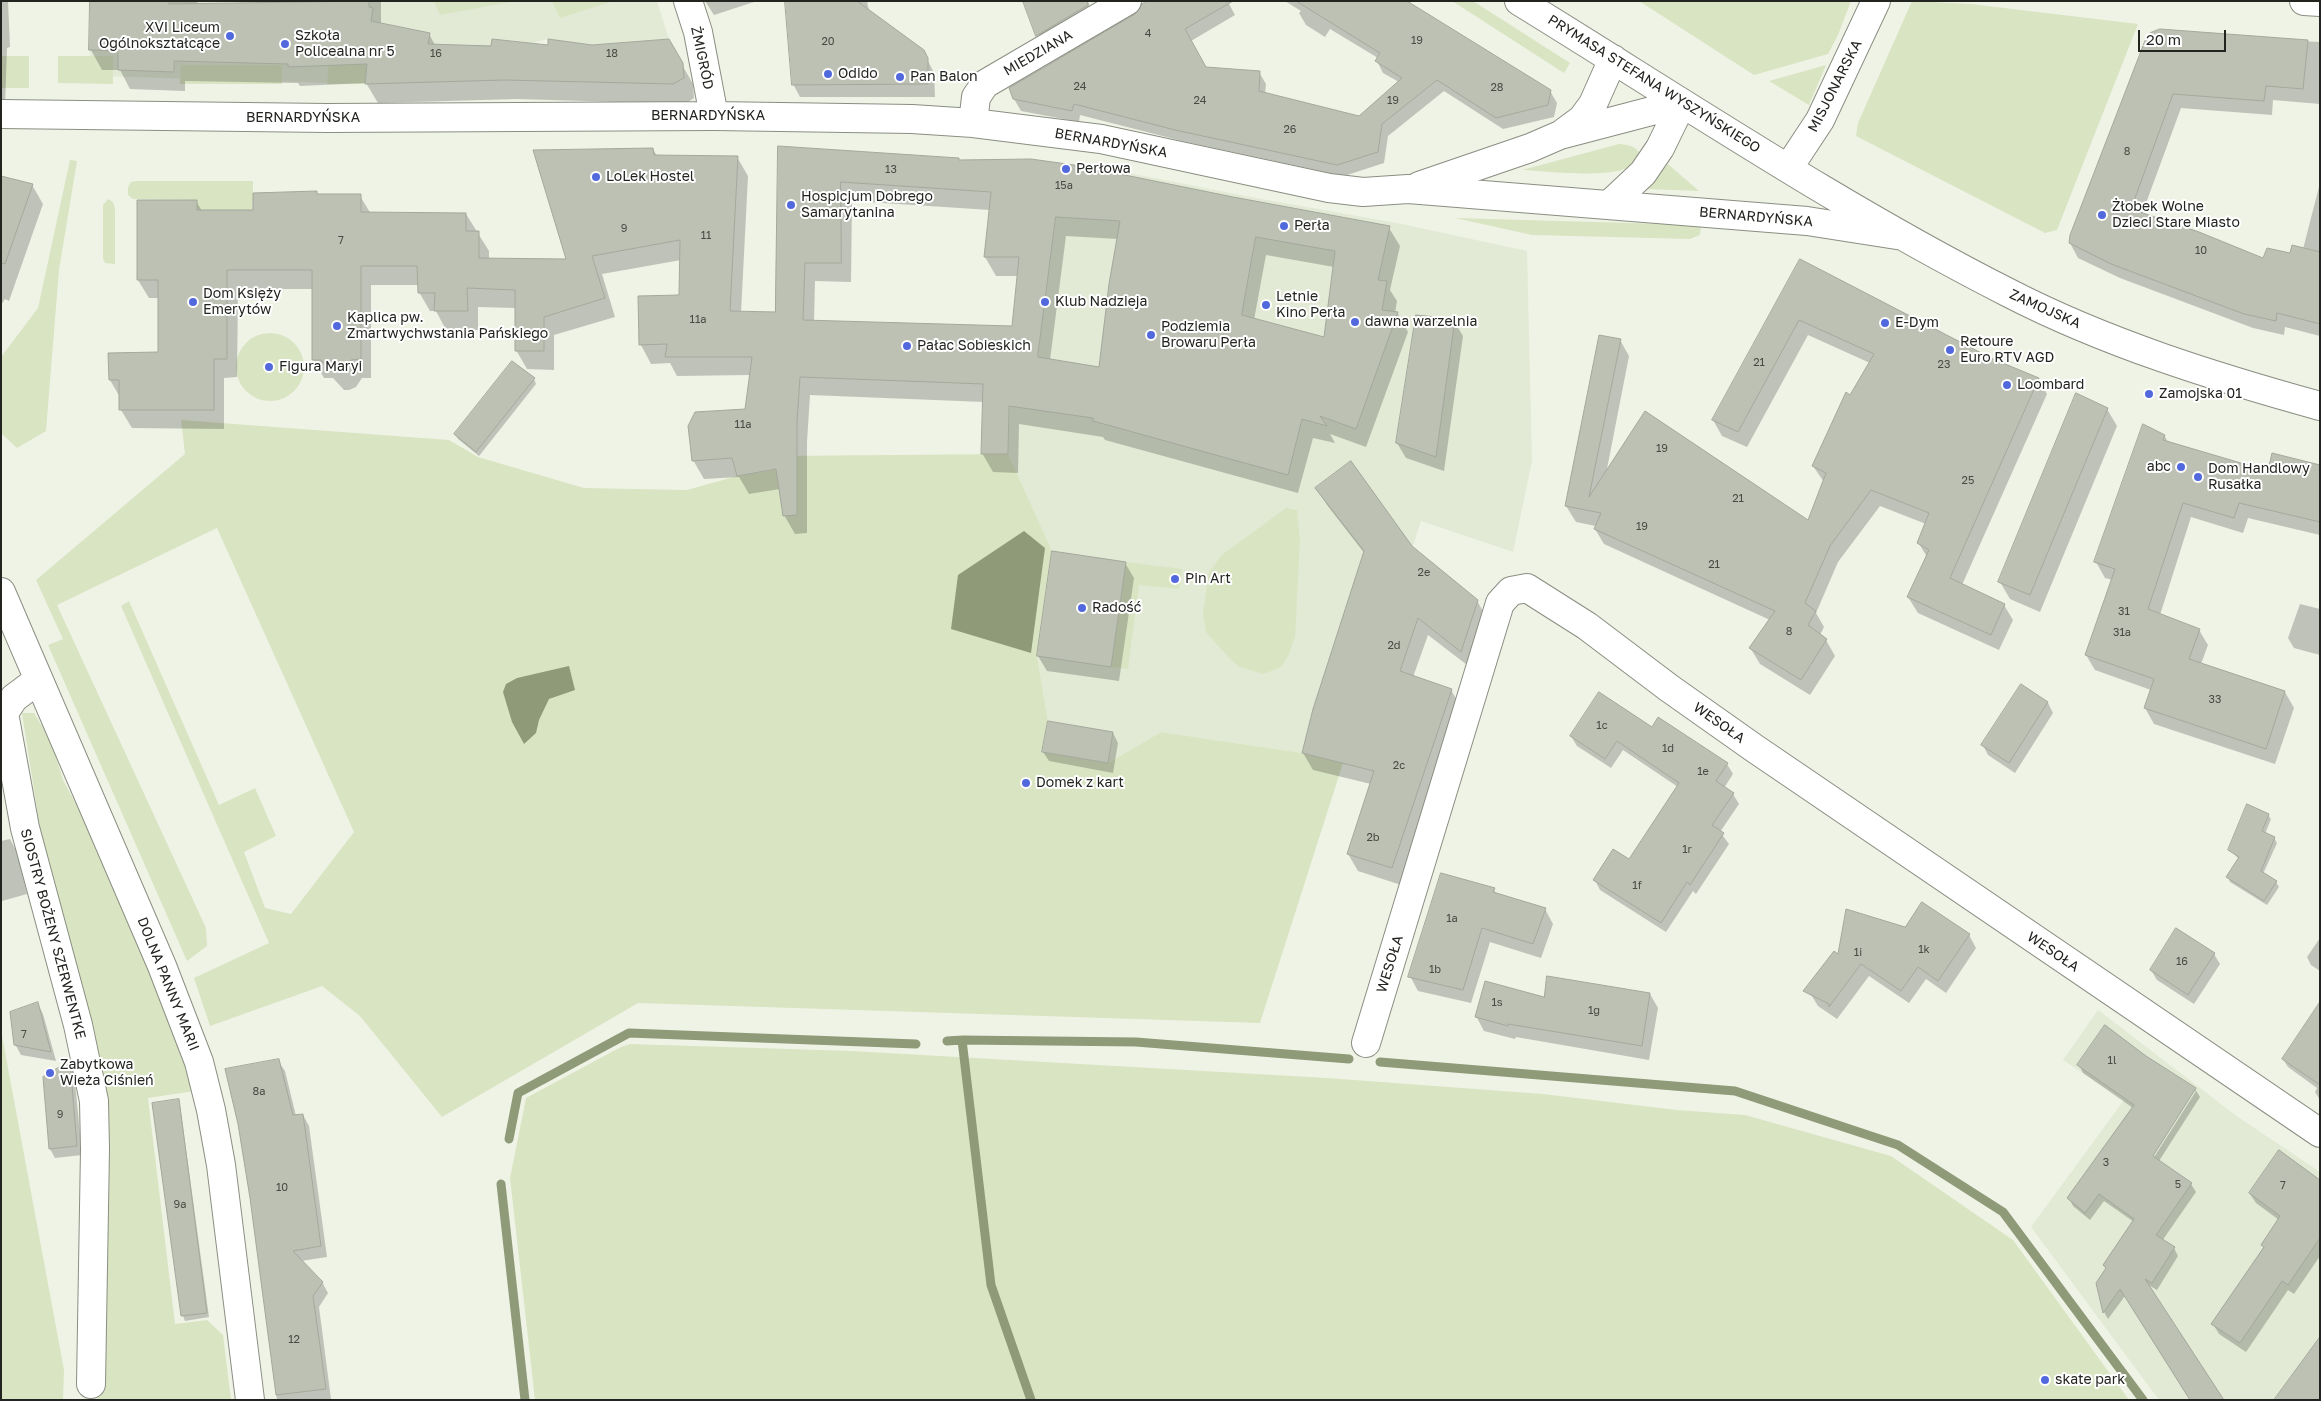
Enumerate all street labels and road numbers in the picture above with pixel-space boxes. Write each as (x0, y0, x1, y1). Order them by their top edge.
street label: PRYMASA STEFANA WYSZYŃSKIEGO (1545, 11, 1763, 157)
street label: ŻMIGRÓD (687, 25, 717, 91)
street label: MIEDZIANA (1001, 27, 1075, 79)
street label: MISJONARSKA (1805, 37, 1865, 135)
street label: BERNARDYŃSKA (651, 108, 765, 124)
street label: BERNARDYŃSKA (246, 110, 360, 126)
street label: BERNARDYŃSKA (1053, 125, 1169, 161)
street label: BERNARDYŃSKA (1698, 204, 1814, 230)
street label: ZAMOJSKA (2007, 286, 2083, 332)
street label: WESOŁA (1690, 699, 1748, 747)
street label: SIOSTRY BOŻENY SZERWENTKE (17, 827, 89, 1041)
street label: DOLNA PANNY MARII (134, 915, 202, 1053)
street label: WESOŁA (2024, 928, 2082, 976)
street label: WESOŁA (1373, 933, 1407, 995)

